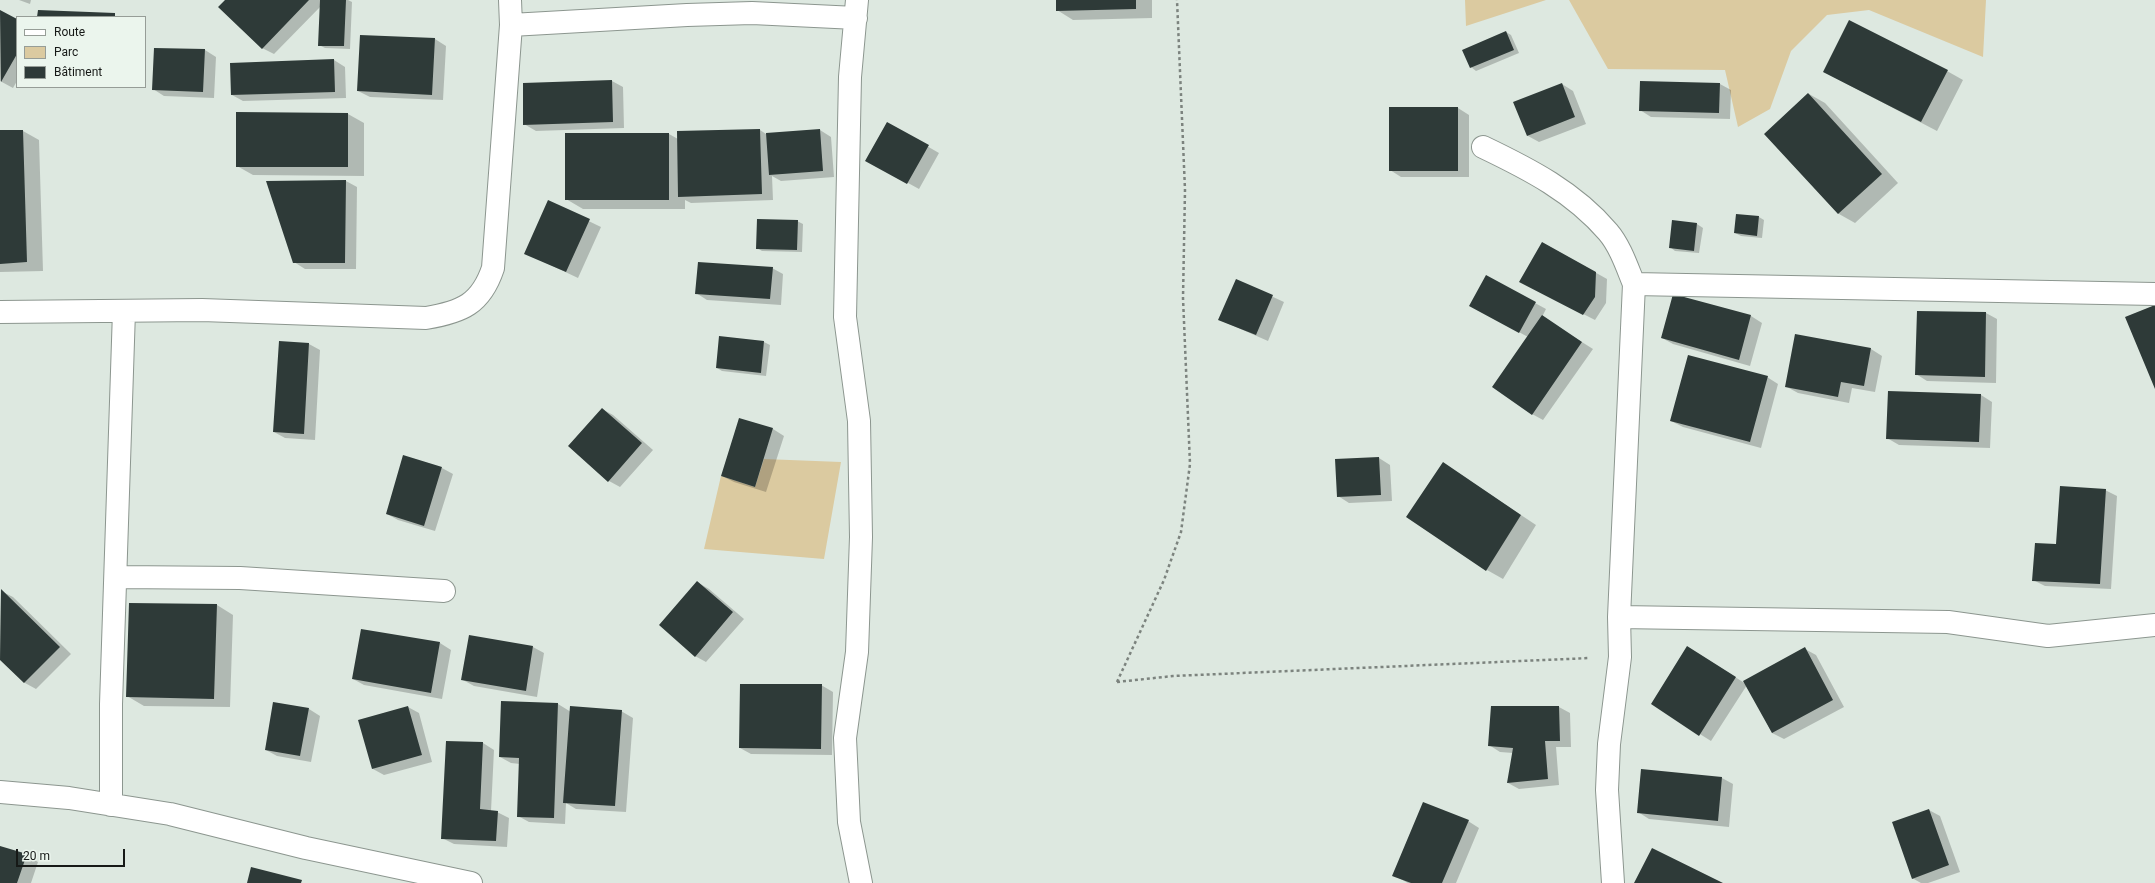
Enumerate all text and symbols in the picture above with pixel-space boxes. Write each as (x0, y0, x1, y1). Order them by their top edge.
legend (16, 16, 146, 88)
text: Route (54, 25, 85, 39)
text: Parc (54, 45, 78, 59)
text: Bâtiment (54, 65, 102, 79)
scale bar (18, 841, 127, 867)
text: 20 m (23, 849, 50, 863)

